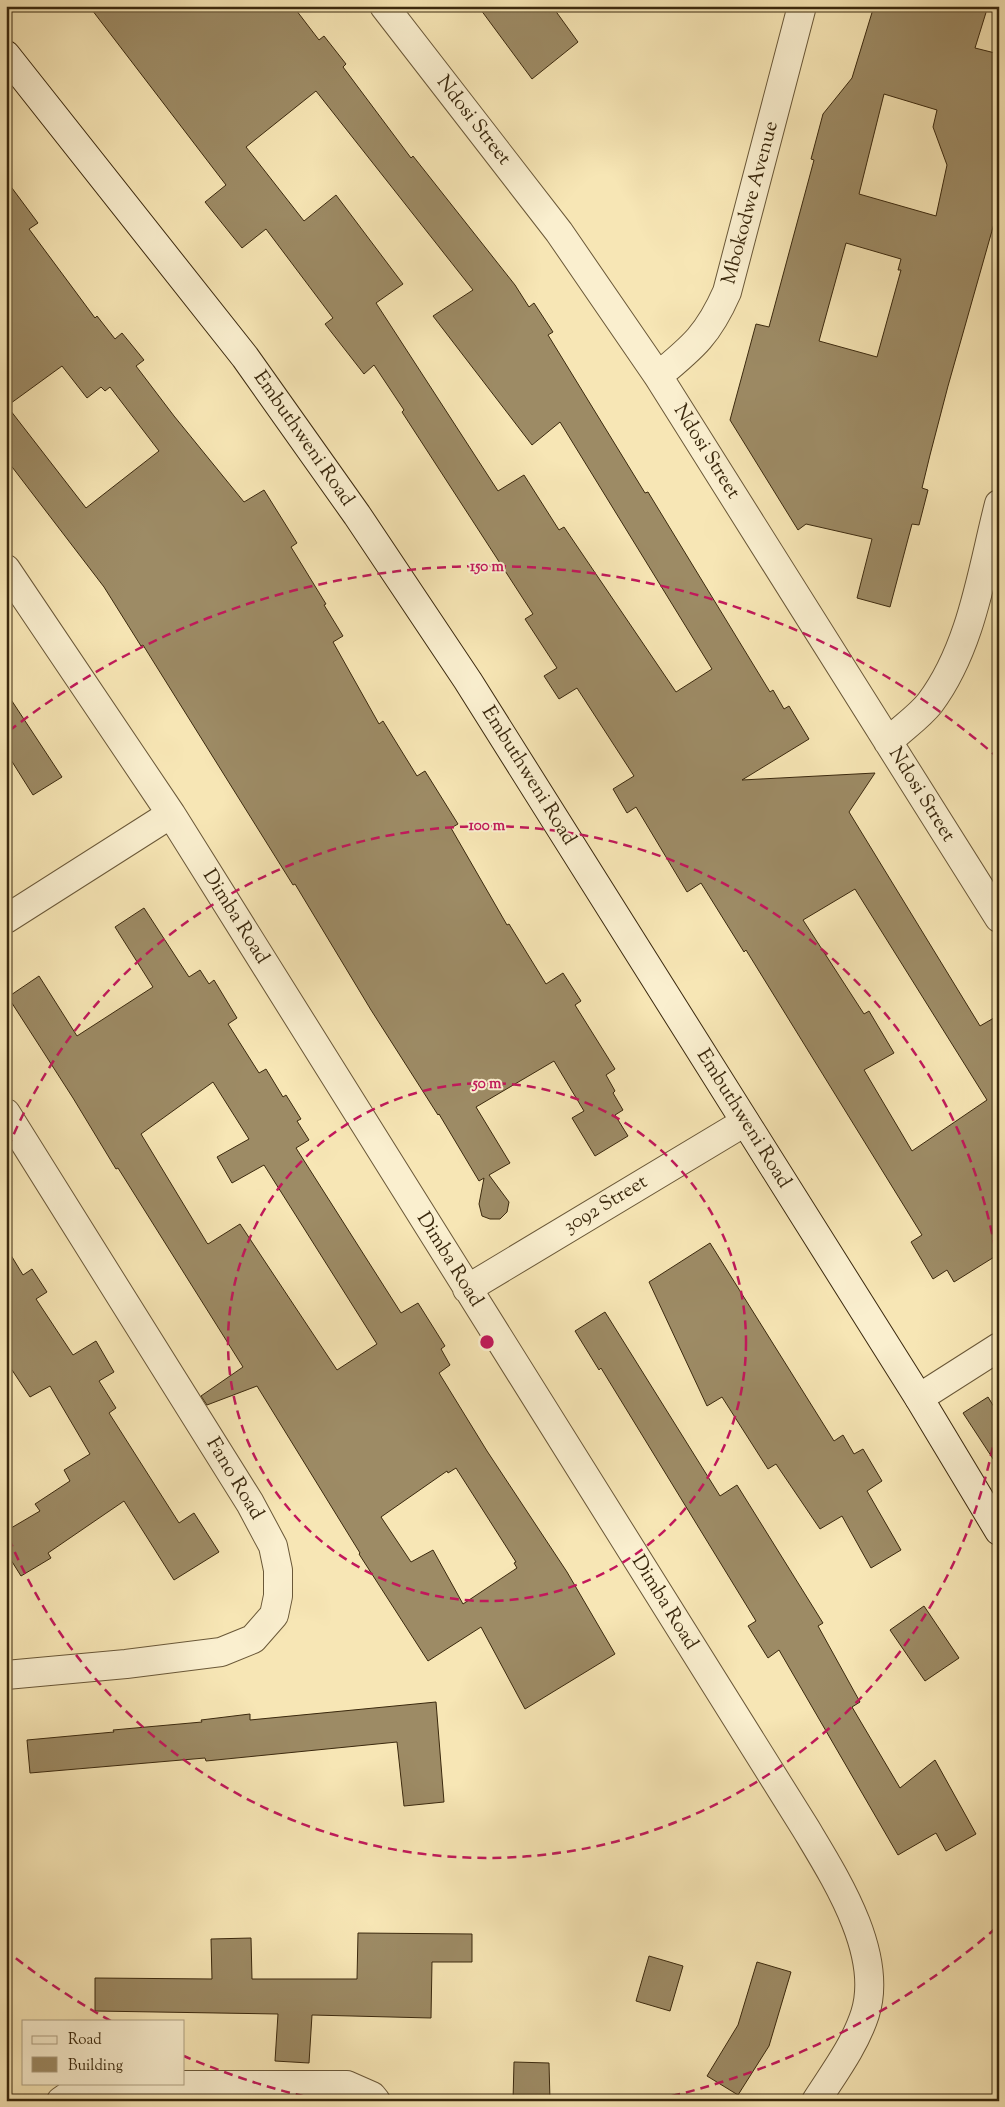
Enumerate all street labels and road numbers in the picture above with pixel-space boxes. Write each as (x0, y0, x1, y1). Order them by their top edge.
street label: Ndosi Street (429, 70, 518, 172)
street label: Mbokodwe Avenue (715, 118, 787, 288)
street label: Embuthweni Road (245, 365, 361, 513)
street label: Ndosi Street (665, 399, 747, 505)
street label: Embuthweni Road (473, 701, 583, 851)
street label: Ndosi Street (880, 742, 962, 848)
street label: Dimba Road (194, 864, 276, 970)
street label: Embuthweni Road (688, 1044, 798, 1194)
street label: 3092 Street (558, 1168, 654, 1241)
street label: Dimba Road (408, 1207, 490, 1313)
street label: Fano Road (198, 1432, 270, 1526)
street label: Dimba Road (623, 1550, 705, 1656)

